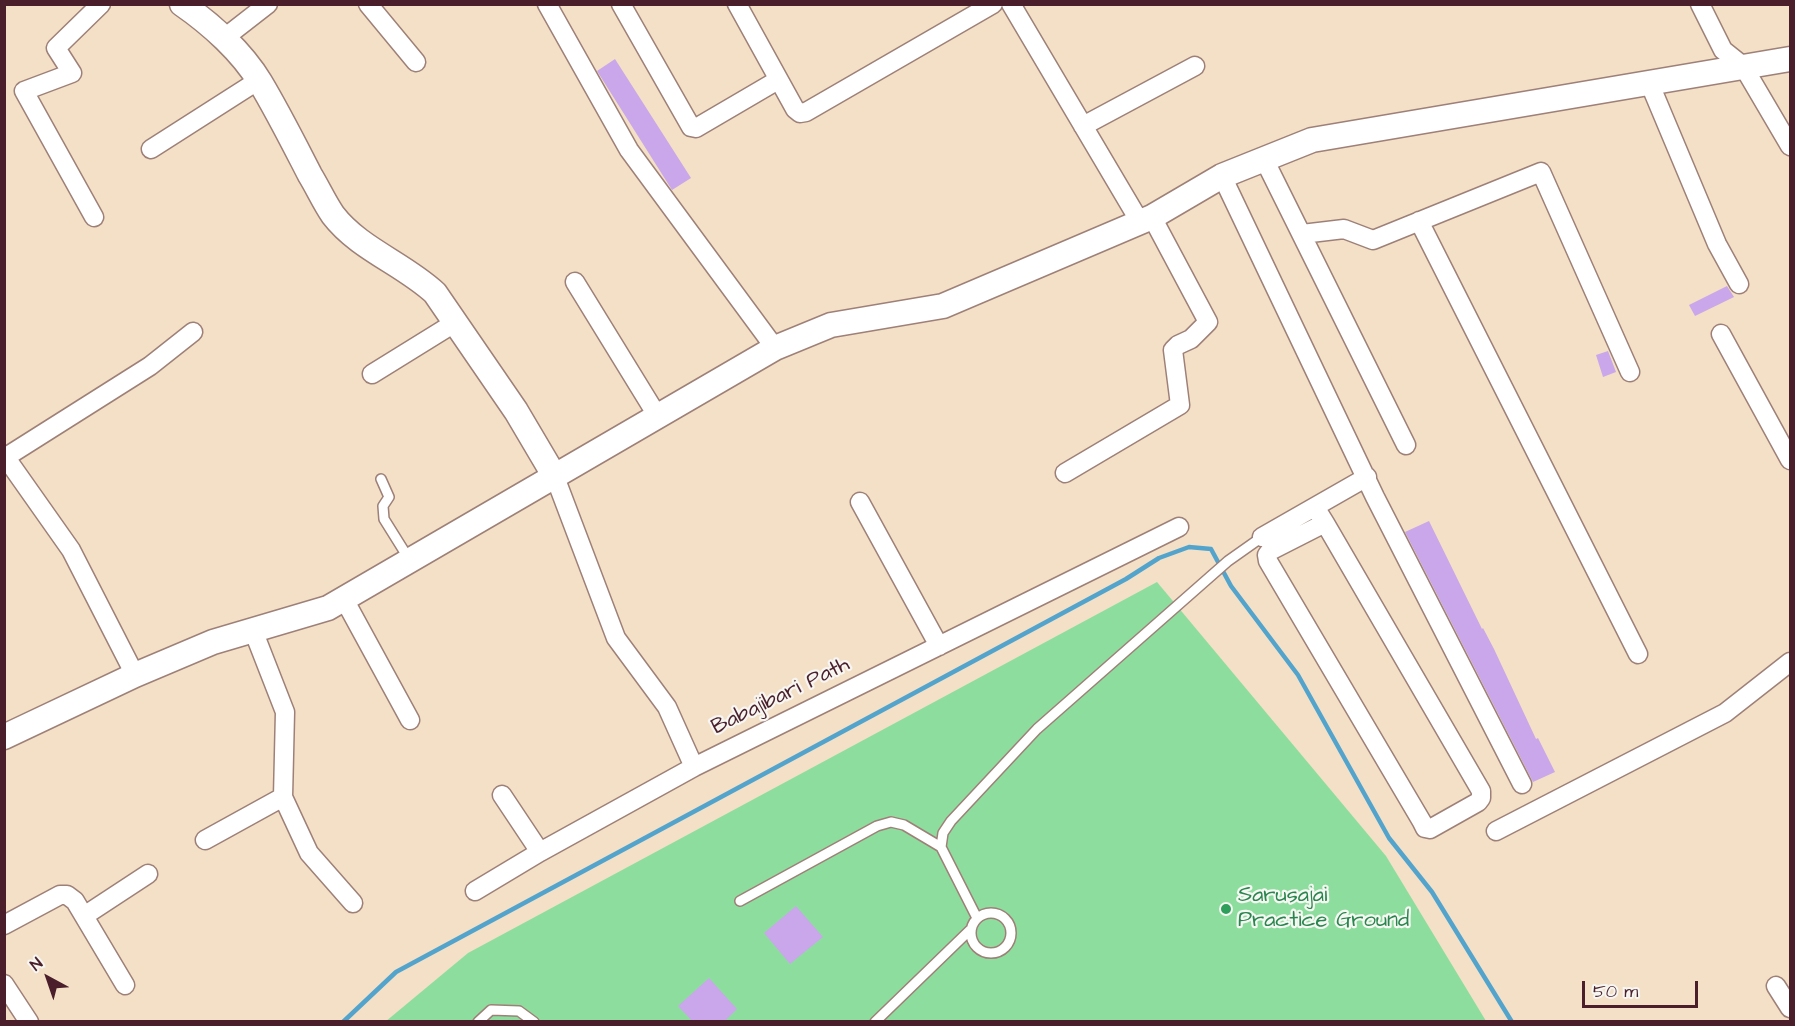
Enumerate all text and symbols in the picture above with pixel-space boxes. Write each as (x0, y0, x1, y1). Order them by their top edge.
street label: Babajibari Path (708, 652, 854, 742)
place label: Sarusajai Practice Ground (1238, 883, 1409, 934)
marker: Sarusajai Practice Ground (1219, 902, 1233, 916)
north arrow (18, 948, 78, 1008)
text: N (26, 953, 47, 976)
scale bar (1585, 969, 1700, 1007)
text: 50 m (1593, 979, 1638, 1004)

